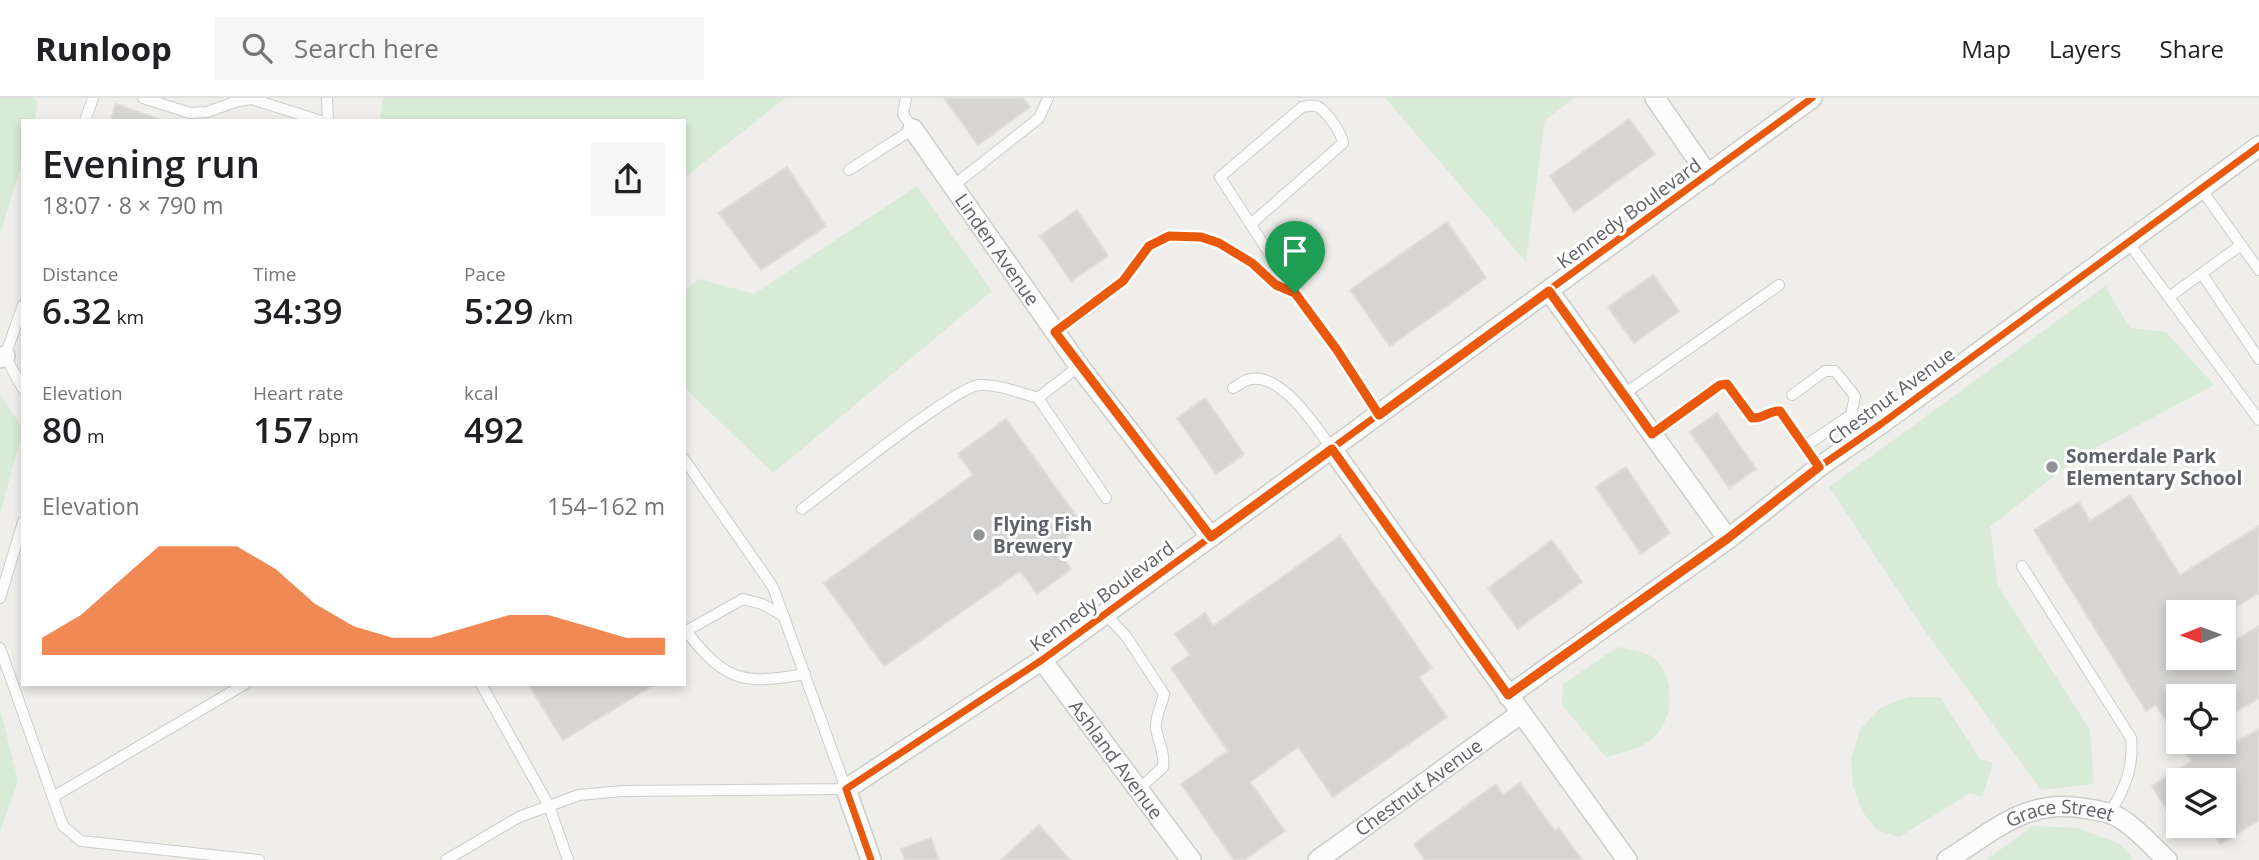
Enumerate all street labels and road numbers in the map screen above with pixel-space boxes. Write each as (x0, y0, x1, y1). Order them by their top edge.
street label: Kennedy Boulevard (1552, 152, 1706, 274)
street label: Linden Avenue (949, 188, 1046, 311)
street label: Chestnut Avenue (1822, 341, 1960, 451)
street label: Kennedy Boulevard (1025, 535, 1179, 657)
street label: Ashland Avenue (1063, 695, 1169, 824)
street label: Chestnut Avenue (1350, 732, 1487, 842)
street label: Grace Street (2001, 793, 2118, 833)

